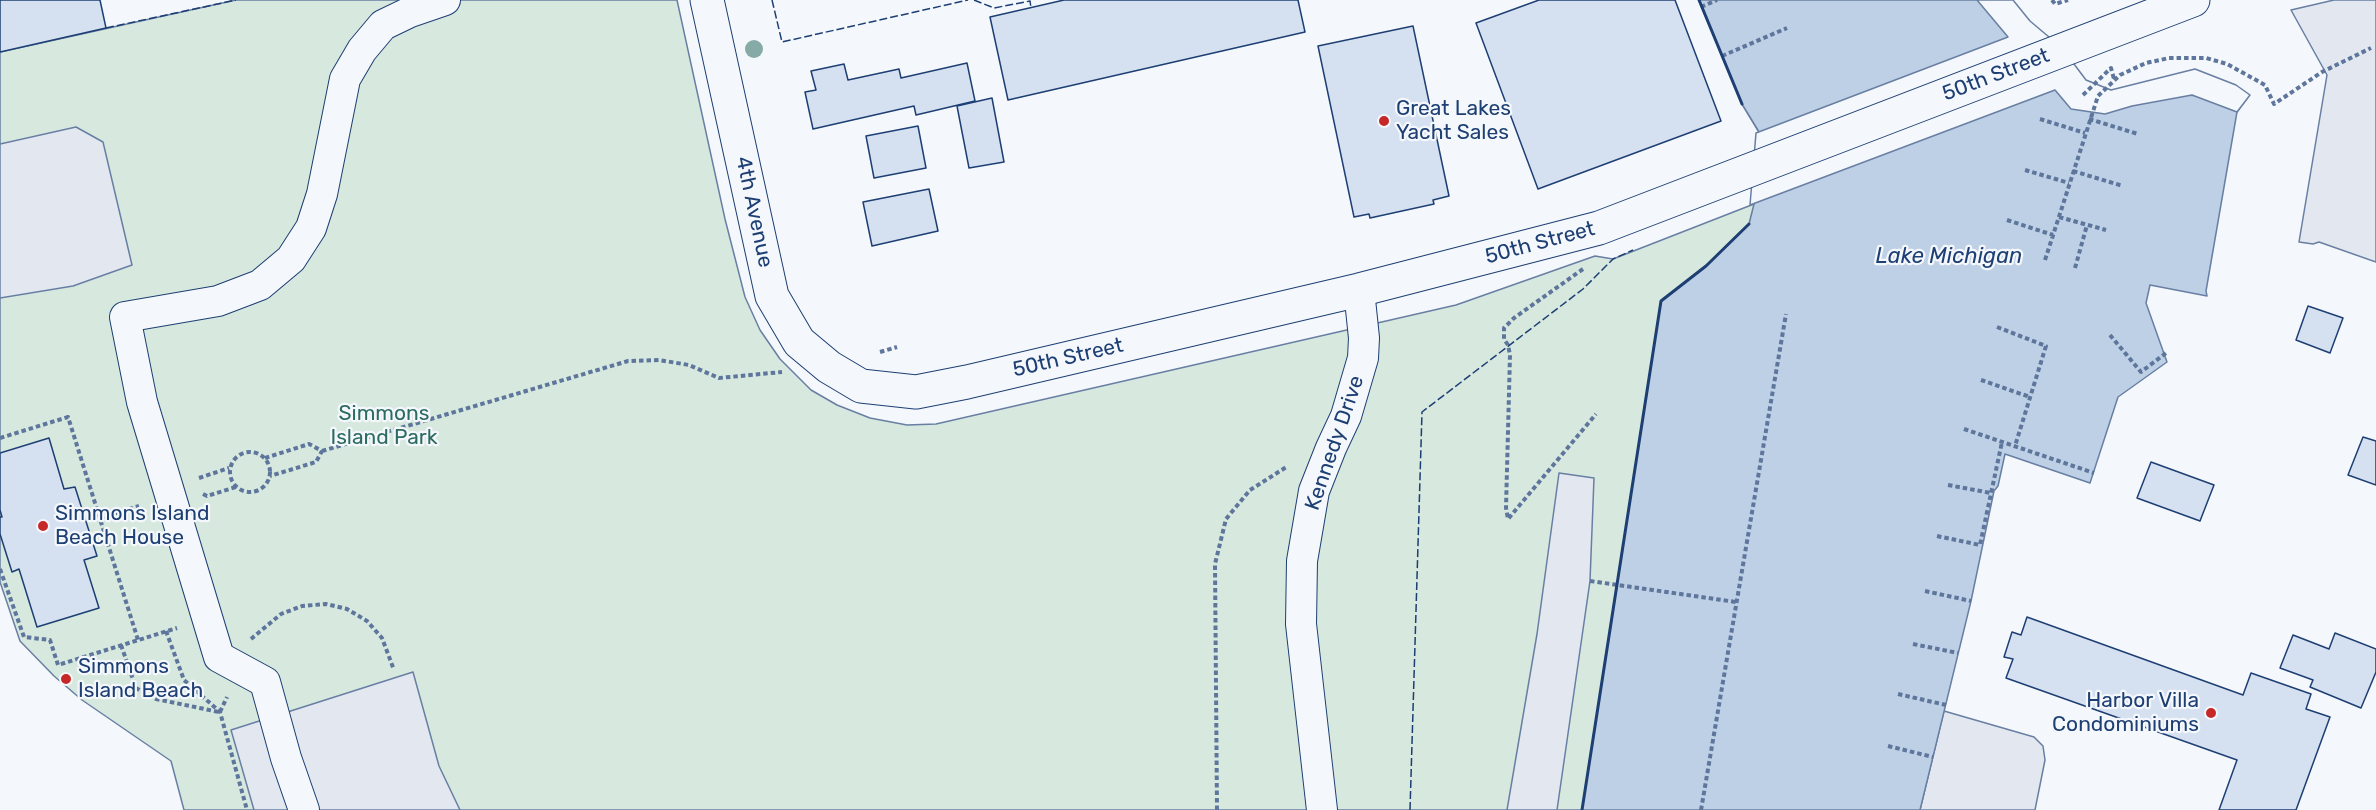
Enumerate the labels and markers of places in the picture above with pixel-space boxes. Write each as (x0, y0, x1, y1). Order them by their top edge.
place label: Great Lakes Yacht Sales (1396, 96, 1511, 146)
marker: Great Lakes Yacht Sales (1377, 114, 1391, 128)
place label: Simmons Island Beach House (55, 501, 209, 551)
marker: Simmons Island Beach House (36, 519, 50, 533)
place label: Simmons Island Beach (78, 654, 203, 704)
marker: Simmons Island Beach (59, 672, 73, 686)
place label: Harbor Villa Condominiums (2052, 688, 2199, 738)
marker: Harbor Villa Condominiums (2204, 706, 2218, 720)

